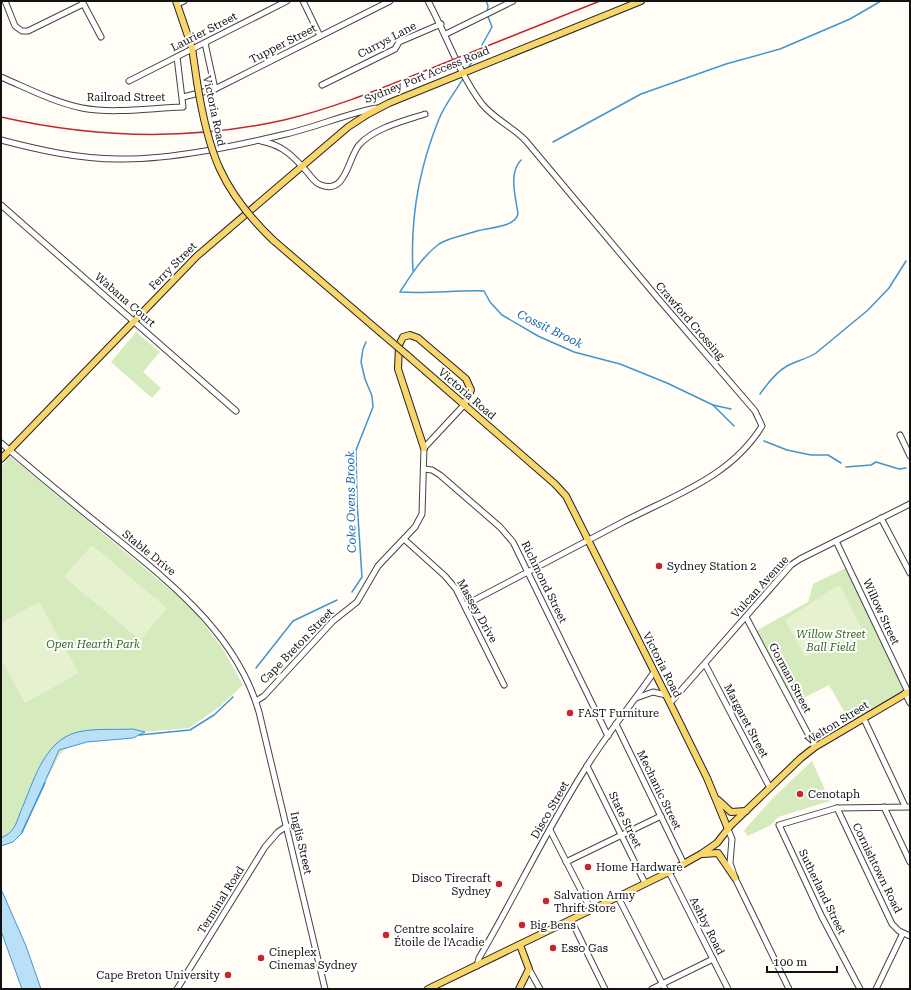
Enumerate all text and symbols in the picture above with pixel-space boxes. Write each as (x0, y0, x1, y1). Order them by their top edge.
street label: Laurier Street (169, 10, 239, 54)
street label: Currys Lane (355, 19, 419, 61)
street label: Tupper Street (247, 22, 319, 66)
street label: Sydney Port Access Road (363, 44, 491, 106)
street label: Victoria Road (200, 74, 228, 148)
street label: Railroad Street (87, 91, 165, 104)
street label: Ferry Street (146, 239, 200, 293)
street label: Wabana Court (92, 270, 158, 330)
street label: Crawford Crossing (653, 279, 728, 363)
water label: Cossit Brook (515, 307, 586, 351)
street label: Victoria Road (436, 366, 498, 422)
water label: Coke Ovens Brook (343, 450, 359, 553)
street label: Stable Drive (120, 528, 178, 578)
street label: Richmond Street (519, 539, 569, 625)
street label: Vulcan Avenue (729, 553, 791, 621)
place label: Sydney Station 2 (667, 560, 756, 573)
marker: Sydney Station 2 (654, 561, 664, 571)
street label: Massey Drive (454, 577, 500, 645)
street label: Willow Street (860, 577, 902, 647)
street label: Cape Breton Street (258, 606, 336, 686)
park label: Willow Street Ball Field (796, 628, 867, 654)
street label: Victoria Road (640, 630, 684, 700)
park label: Open Hearth Park (46, 638, 140, 651)
street label: Gorman Street (766, 641, 814, 715)
street label: Margaret Street (721, 682, 771, 760)
street label: Welton Street (803, 698, 871, 748)
place label: FAST Furniture (578, 707, 659, 720)
marker: FAST Furniture (565, 708, 575, 718)
street label: Mechanic Street (634, 748, 684, 832)
street label: Disco Street (528, 779, 572, 841)
place label: Cenotaph (808, 788, 860, 801)
marker: Cenotaph (795, 789, 805, 799)
street label: State Street (606, 790, 644, 850)
street label: Inglis Street (287, 810, 315, 876)
street label: Cornishtown Road (850, 821, 904, 915)
street label: Sutherland Street (796, 847, 848, 937)
place label: Home Hardware (596, 861, 682, 874)
marker: Home Hardware (583, 862, 593, 872)
street label: Terminal Road (195, 864, 247, 936)
place label: Disco Tirecraft Sydney (412, 872, 491, 898)
marker: Disco Tirecraft Sydney (494, 879, 504, 889)
place label: Salvation Army Thrift Store (554, 889, 636, 915)
street label: Ashby Road (687, 895, 727, 957)
marker: Salvation Army Thrift Store (541, 896, 551, 906)
place label: Big Bens (530, 919, 576, 932)
marker: Big Bens (517, 920, 527, 930)
place label: Centre scolaire Étoile de l'Acadie (394, 923, 485, 949)
marker: Centre scolaire Étoile de l'Acadie (381, 930, 391, 940)
place label: Esso Gas (561, 942, 608, 955)
marker: Esso Gas (548, 943, 558, 953)
place label: Cineplex Cinemas Sydney (269, 946, 358, 972)
scale bar (767, 948, 837, 974)
marker: Cineplex Cinemas Sydney (256, 953, 266, 963)
text: 100 m (773, 955, 807, 969)
place label: Cape Breton University (96, 969, 220, 982)
marker: Cape Breton University (223, 970, 233, 980)

